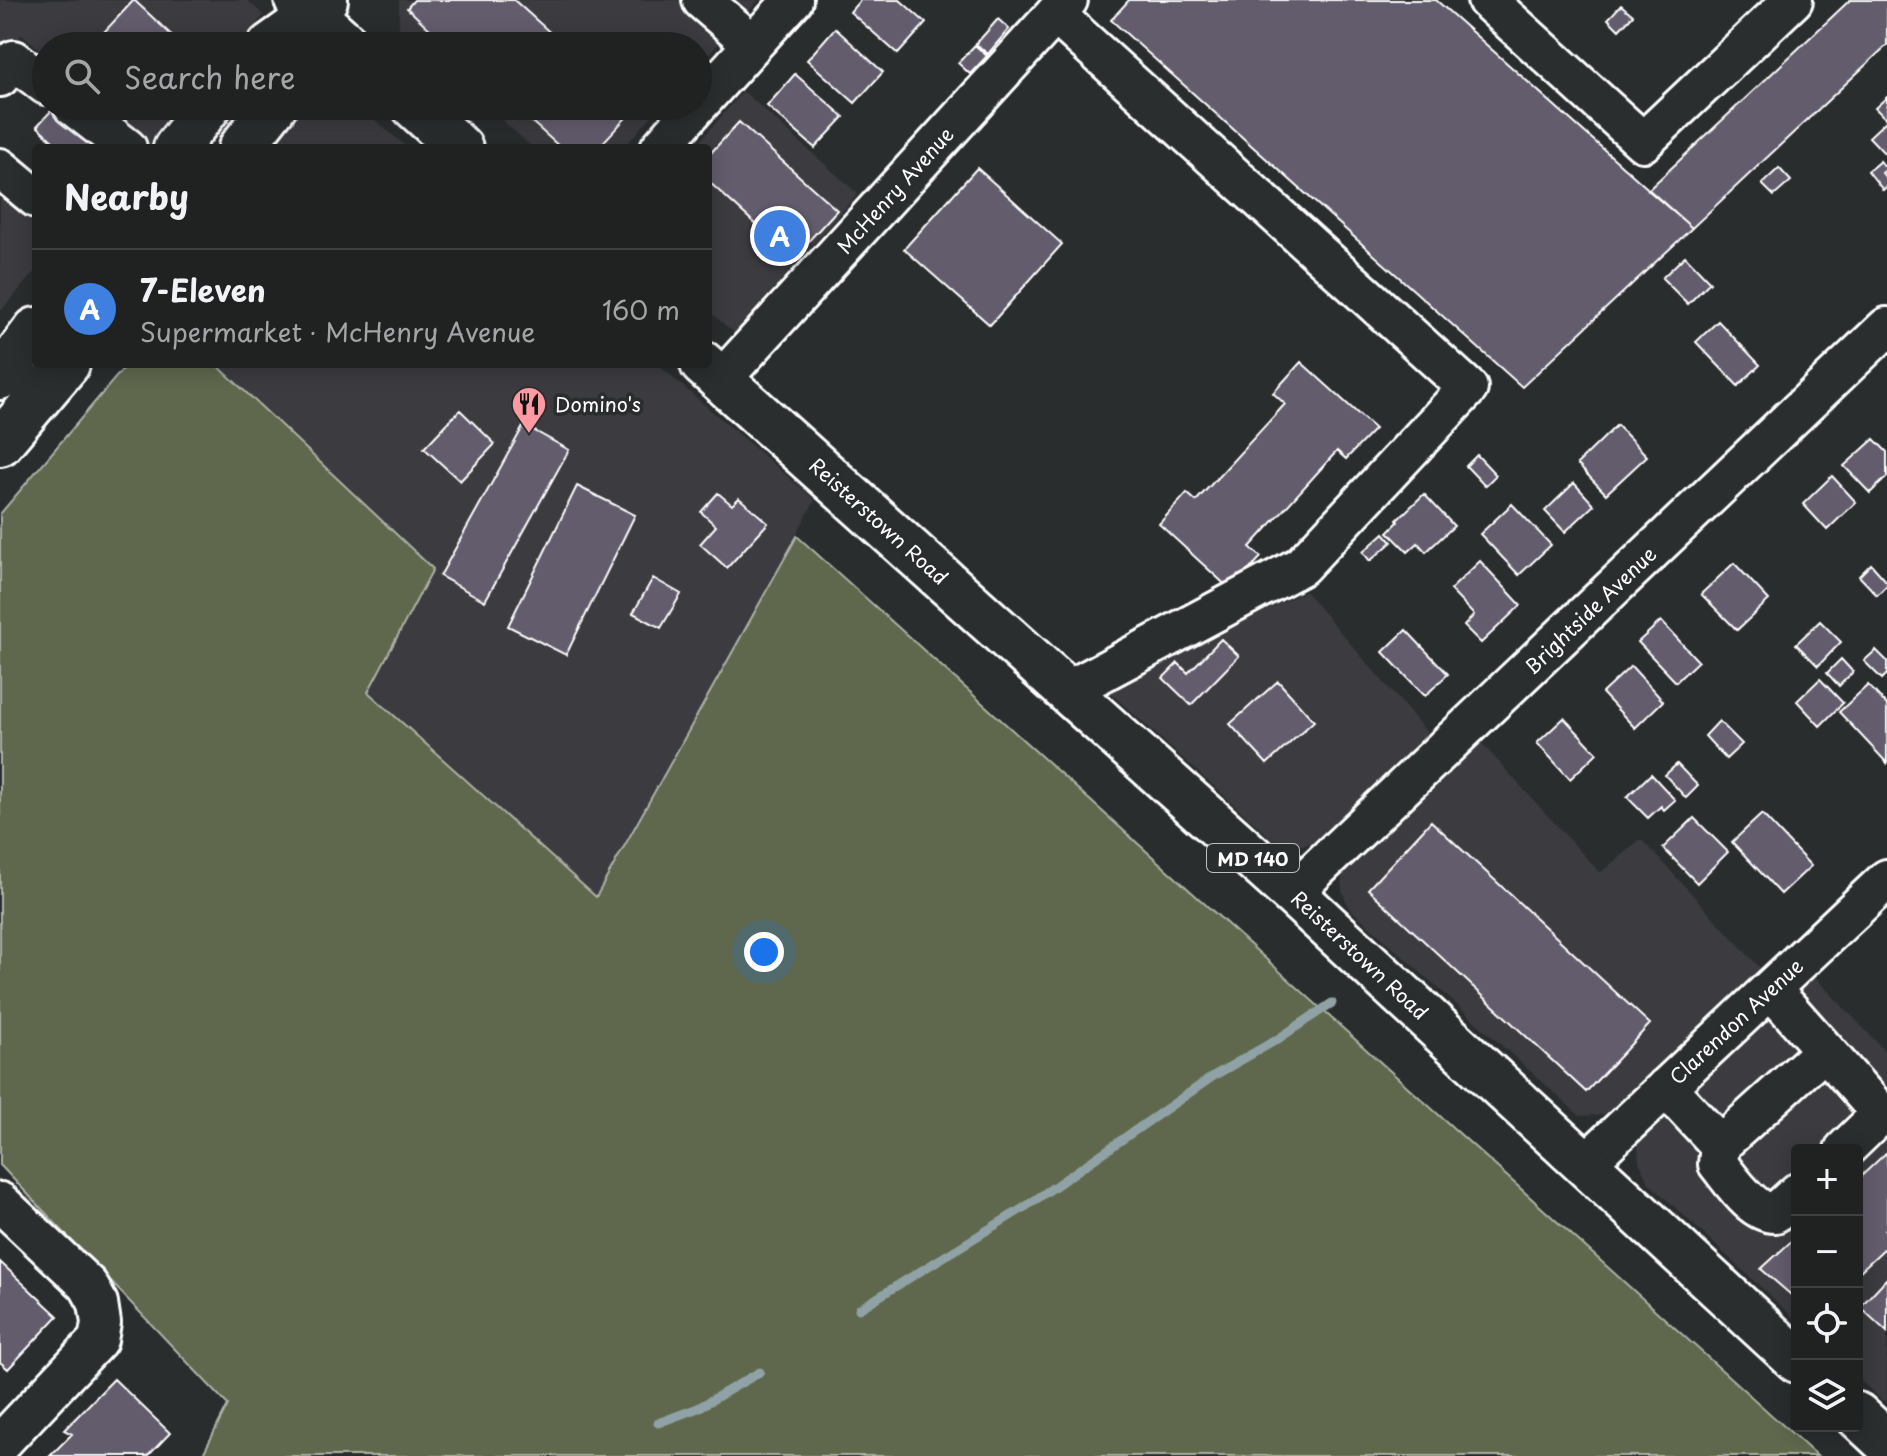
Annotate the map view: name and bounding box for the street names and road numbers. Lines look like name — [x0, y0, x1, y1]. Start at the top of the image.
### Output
street label: McHenry Avenue — [830, 120, 960, 260]
street label: Reisterstown Road — [803, 450, 955, 592]
street label: Brightside Avenue — [1517, 539, 1663, 681]
road number: MD 140 — [1207, 844, 1299, 872]
street label: Reisterstown Road — [1285, 883, 1435, 1027]
street label: Clarendon Avenue — [1662, 951, 1810, 1091]

